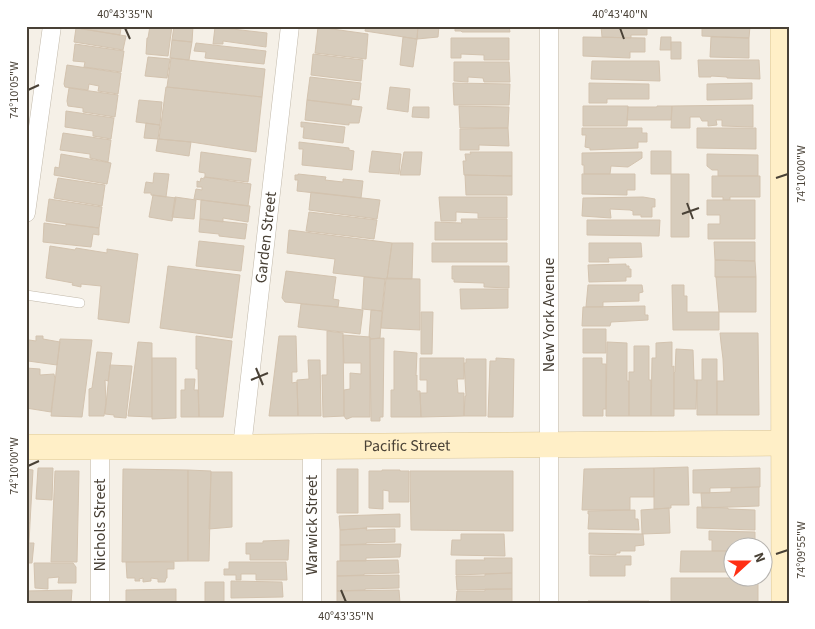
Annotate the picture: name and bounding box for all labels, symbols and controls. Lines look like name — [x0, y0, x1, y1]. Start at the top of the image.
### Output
text: 40°43'35"N — [97, 6, 153, 23]
text: 40°43'40"N — [592, 6, 648, 23]
text: 74°10'05"W — [6, 61, 23, 119]
text: 74°10'00"W — [793, 145, 810, 203]
street label: Garden Street — [250, 190, 282, 284]
street label: New York Avenue — [538, 258, 560, 372]
street label: Pacific Street — [363, 434, 451, 457]
text: 74°10'00"W — [6, 437, 23, 495]
street label: Warwick Street — [301, 474, 323, 575]
street label: Nichols Street — [89, 478, 111, 572]
text: 74°09'55"W — [793, 521, 810, 579]
north arrow — [722, 536, 772, 586]
text: N — [748, 550, 770, 566]
text: 40°43'35"N — [318, 608, 374, 625]

